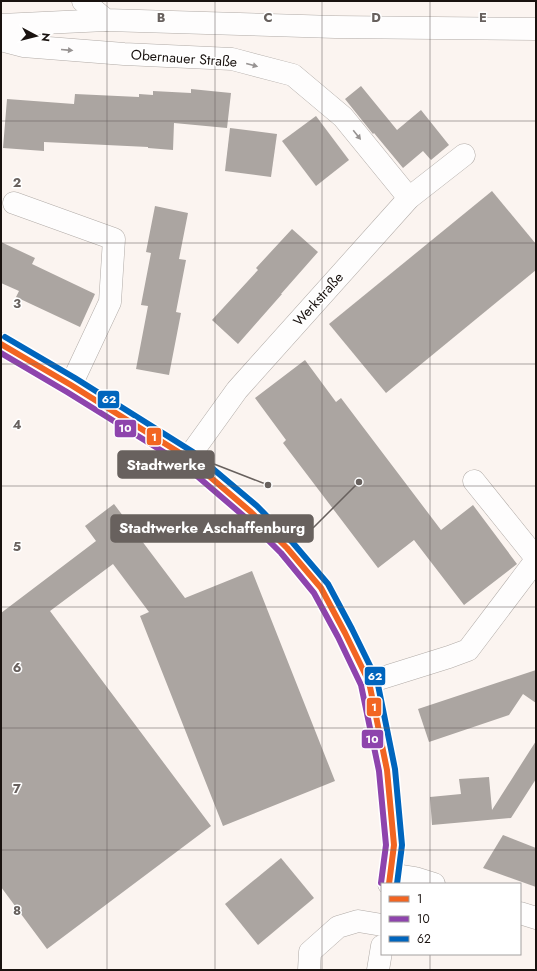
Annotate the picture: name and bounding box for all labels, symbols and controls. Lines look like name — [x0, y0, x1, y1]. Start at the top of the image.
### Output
text: B — [157, 8, 166, 27]
text: C — [263, 8, 273, 27]
text: D — [371, 8, 381, 27]
text: E — [479, 8, 487, 27]
north arrow — [16, 16, 56, 56]
text: N — [37, 32, 54, 43]
street label: Obernauer Straße — [130, 44, 238, 72]
one-way arrow — [61, 46, 73, 53]
one-way arrow — [246, 62, 258, 68]
one-way arrow — [353, 129, 361, 140]
text: 2 — [13, 173, 21, 192]
street label: Werkstraße — [288, 268, 348, 330]
text: 3 — [13, 294, 21, 313]
line badge: 62 — [97, 390, 120, 409]
text: 62 — [102, 391, 116, 407]
text: 4 — [12, 415, 22, 434]
line badge: 10 — [114, 419, 137, 438]
text: 10 — [119, 420, 131, 436]
line badge: 1 — [146, 427, 162, 446]
text: 1 — [151, 429, 157, 445]
callout: Stadtwerke — [118, 451, 214, 478]
text: Stadtwerke — [126, 454, 206, 476]
callout: Stadtwerke Aschaffenburg — [111, 515, 313, 542]
text: Stadtwerke Aschaffenburg — [119, 517, 305, 539]
text: 5 — [13, 537, 21, 556]
text: 6 — [13, 658, 22, 677]
line badge: 62 — [364, 666, 386, 686]
text: 62 — [368, 668, 382, 684]
line badge: 1 — [366, 697, 382, 717]
text: 1 — [371, 699, 377, 715]
line badge: 10 — [361, 729, 384, 749]
text: 10 — [366, 731, 378, 747]
text: 7 — [13, 779, 21, 798]
legend — [381, 883, 521, 955]
text: 1 — [417, 890, 422, 908]
text: 8 — [13, 901, 21, 920]
text: 10 — [417, 910, 430, 928]
text: 62 — [417, 930, 431, 948]

